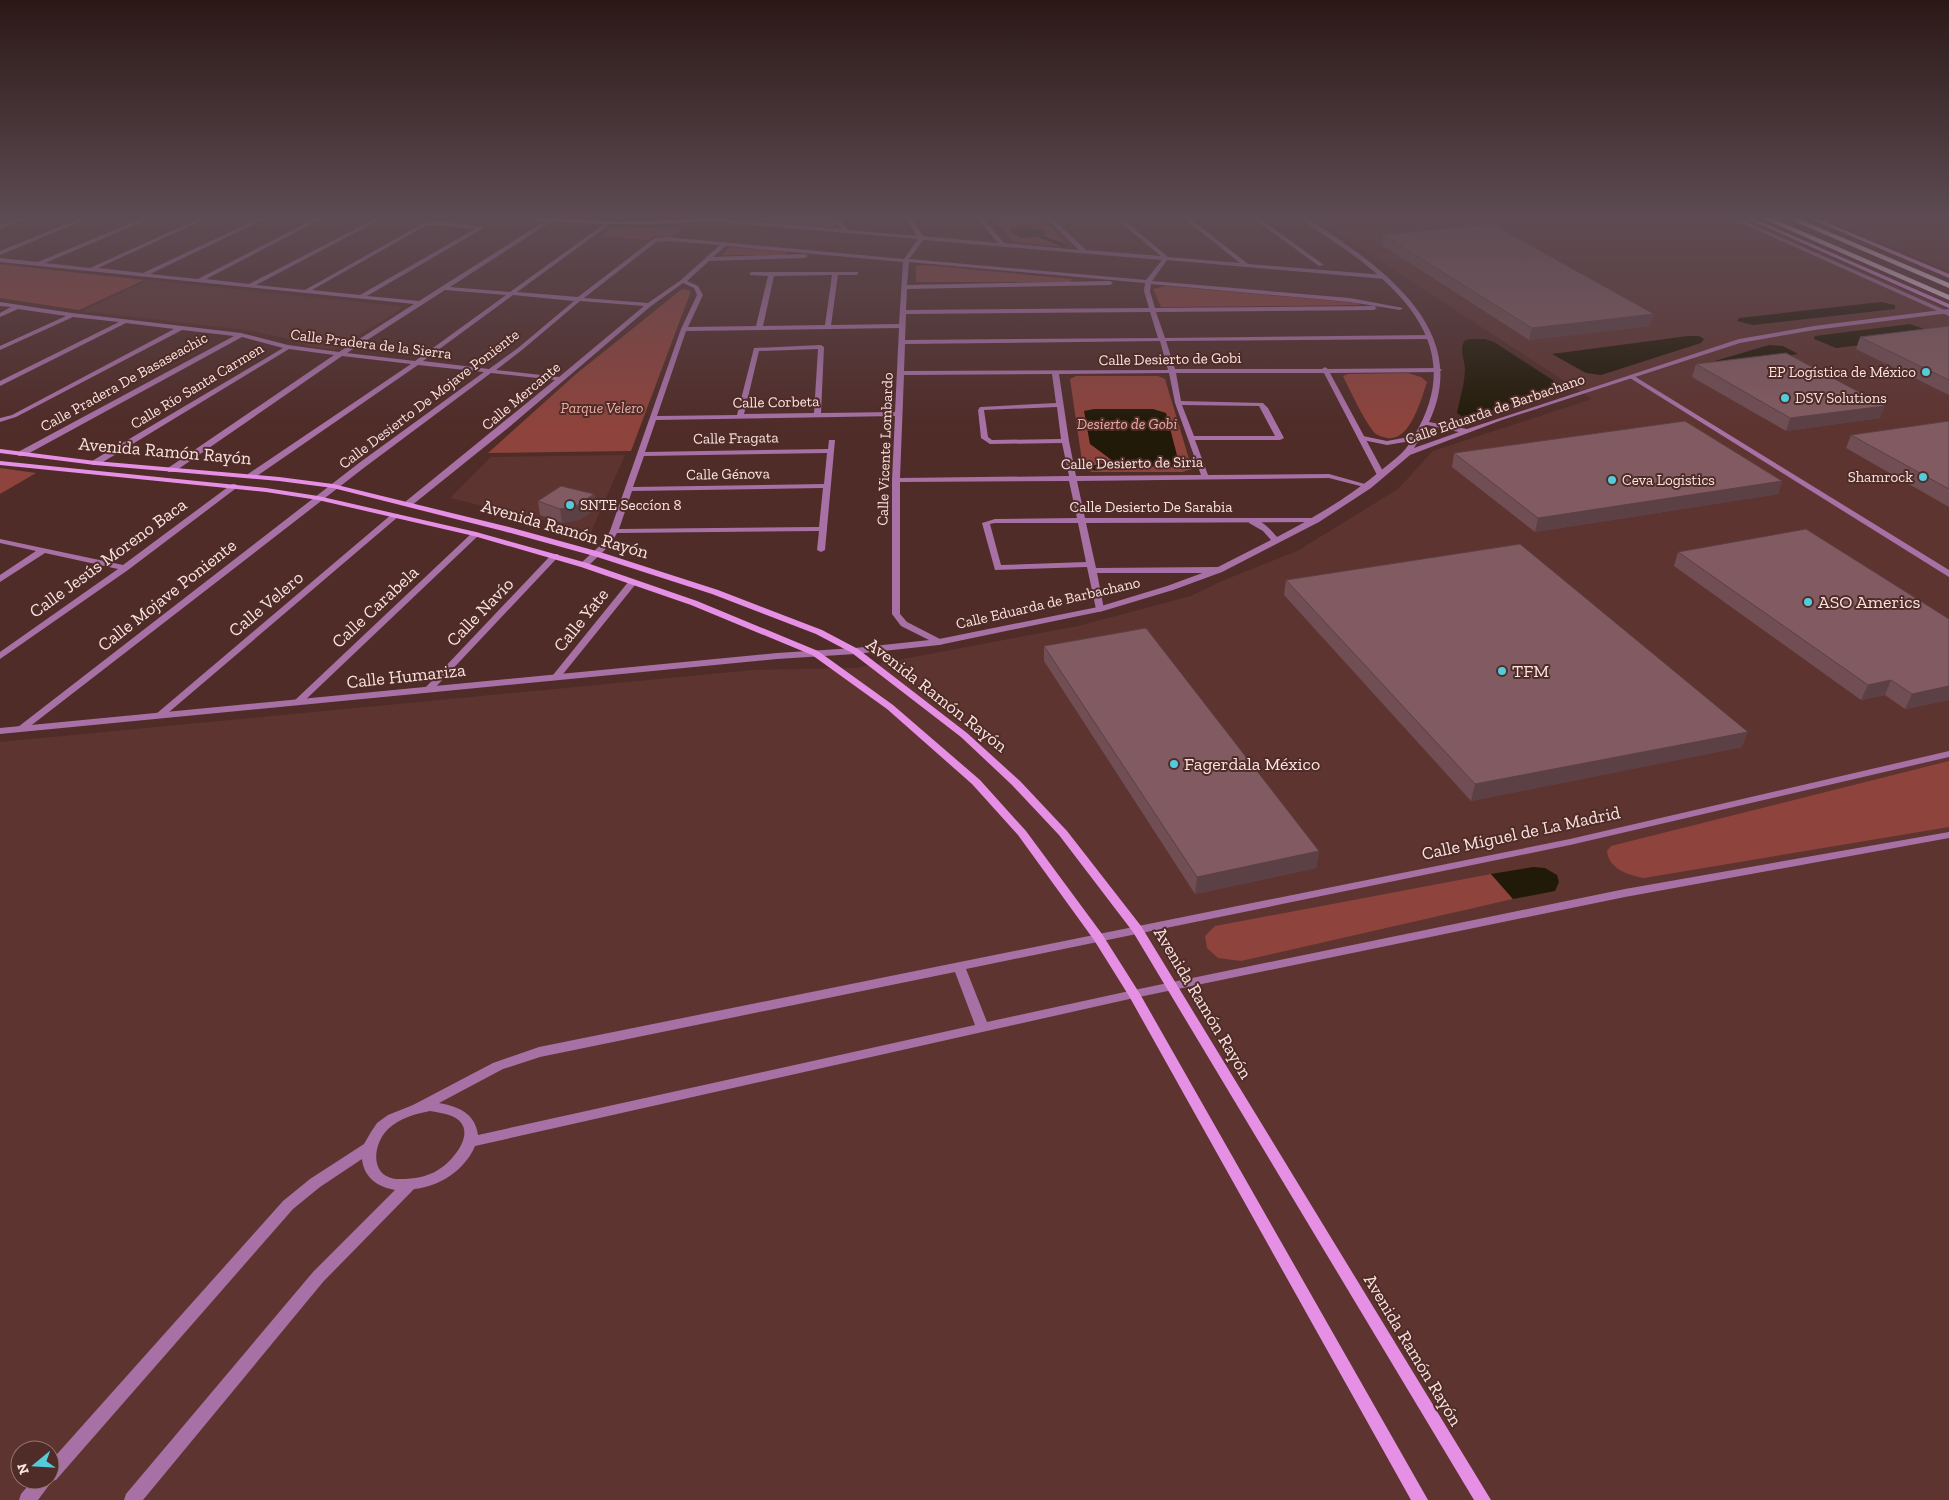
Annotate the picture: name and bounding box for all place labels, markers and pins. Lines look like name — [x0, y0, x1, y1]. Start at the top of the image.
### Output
place label: EP Logística de México — [1768, 363, 1916, 381]
marker: EP Logística de México — [1920, 366, 1932, 378]
place label: DSV Solutions — [1795, 389, 1887, 407]
marker: DSV Solutions — [1779, 392, 1791, 404]
place label: Shamrock — [1848, 468, 1913, 486]
place label: Ceva Logistics — [1622, 471, 1715, 489]
marker: Shamrock — [1917, 471, 1929, 483]
marker: Ceva Logistics — [1606, 474, 1618, 486]
place label: SNTE Seccíon 8 — [580, 496, 681, 514]
marker: SNTE Seccíon 8 — [564, 499, 576, 511]
place label: ASO Americs — [1818, 591, 1920, 613]
marker: ASO Americs — [1802, 596, 1814, 608]
place label: TFM — [1512, 660, 1549, 682]
marker: TFM — [1496, 665, 1508, 677]
place label: Fagerdala México — [1184, 753, 1320, 775]
marker: Fagerdala México — [1168, 758, 1180, 770]

